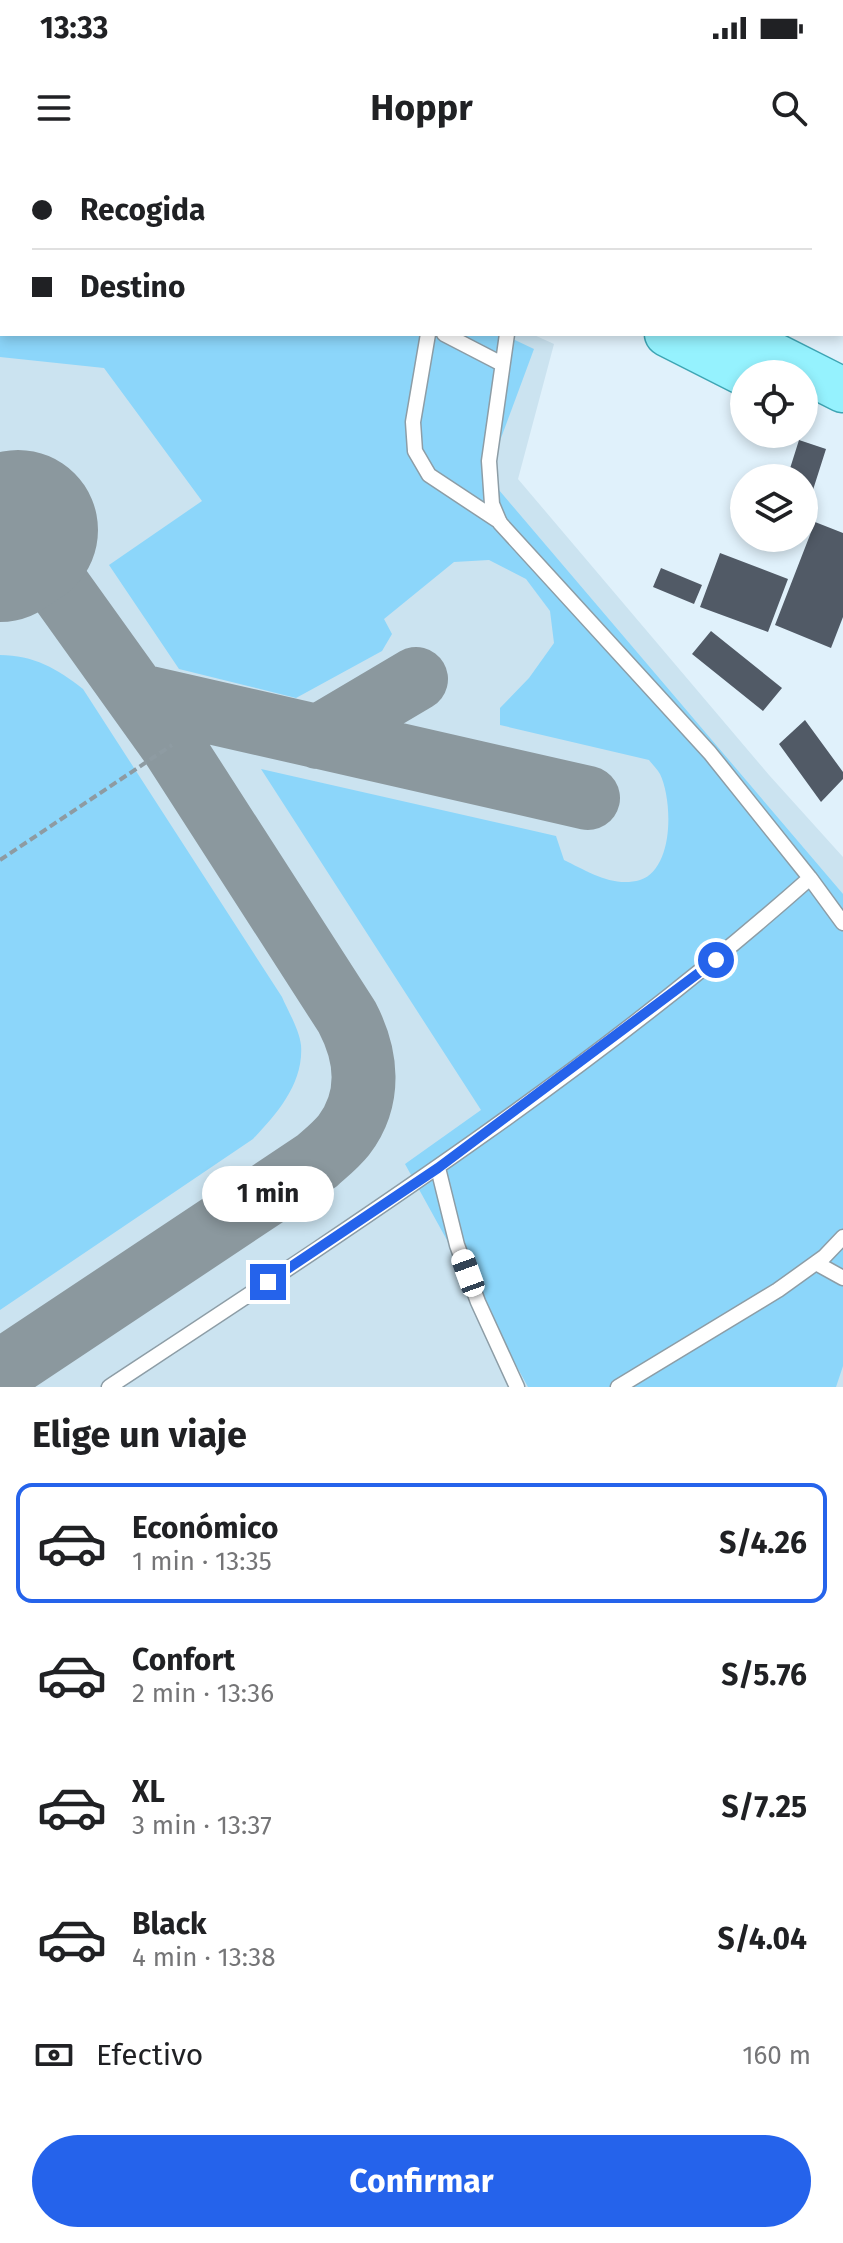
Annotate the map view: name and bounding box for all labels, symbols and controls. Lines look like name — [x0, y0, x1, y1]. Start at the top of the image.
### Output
text: 13:33 — [40, 10, 108, 46]
icon: menu — [32, 86, 76, 130]
text: Hoppr — [370, 86, 473, 130]
icon: search — [767, 86, 811, 130]
text: Recogida — [80, 192, 205, 228]
text: Destino — [80, 269, 185, 305]
map controls — [730, 360, 818, 552]
button: locate — [730, 360, 818, 448]
button: layers — [730, 464, 818, 552]
route start — [698, 942, 734, 978]
callout: 1 min — [202, 1166, 334, 1222]
text: 1 min — [237, 1178, 299, 1209]
car — [449, 1246, 487, 1300]
route end — [250, 1264, 286, 1300]
text: Elige un viaje — [32, 1413, 247, 1457]
icon: car — [36, 1507, 108, 1579]
text: Económico — [132, 1510, 278, 1546]
text: S/4.26 — [719, 1525, 807, 1561]
text: 1 min · 13:35 — [132, 1546, 272, 1577]
icon: car — [36, 1639, 108, 1711]
text: Confort — [132, 1642, 235, 1678]
text: S/5.76 — [721, 1657, 807, 1693]
text: 2 min · 13:36 — [132, 1678, 274, 1709]
icon: car — [36, 1771, 108, 1843]
text: XL — [132, 1774, 165, 1810]
text: S/7.25 — [721, 1789, 807, 1825]
text: 3 min · 13:37 — [132, 1810, 272, 1841]
icon: car — [36, 1903, 108, 1975]
text: Black — [132, 1906, 207, 1942]
text: S/4.04 — [718, 1921, 807, 1957]
text: 4 min · 13:38 — [132, 1942, 276, 1973]
icon: cash — [32, 2033, 76, 2077]
text: Efectivo — [96, 2037, 203, 2073]
text: 160 m — [742, 2040, 811, 2071]
button: Confirmar — [32, 2135, 811, 2227]

